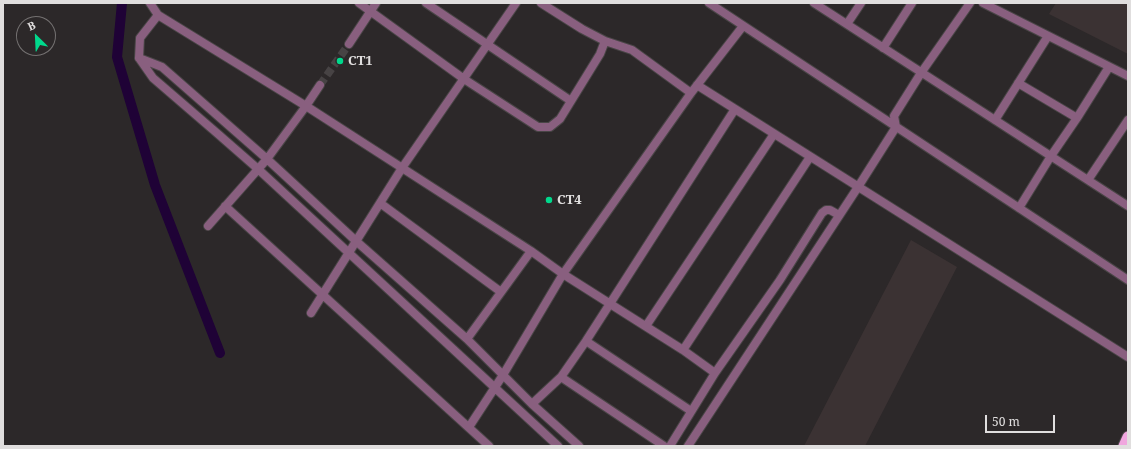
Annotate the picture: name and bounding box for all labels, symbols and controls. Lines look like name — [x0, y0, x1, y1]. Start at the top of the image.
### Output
north arrow — [16, 16, 56, 56]
text: B — [25, 17, 38, 34]
place label: CT1 — [348, 53, 373, 69]
marker: CT1 — [335, 56, 345, 66]
place label: CT4 — [557, 192, 582, 208]
marker: CT4 — [544, 195, 554, 205]
scale bar — [987, 407, 1057, 433]
text: 50 m — [992, 413, 1020, 430]

